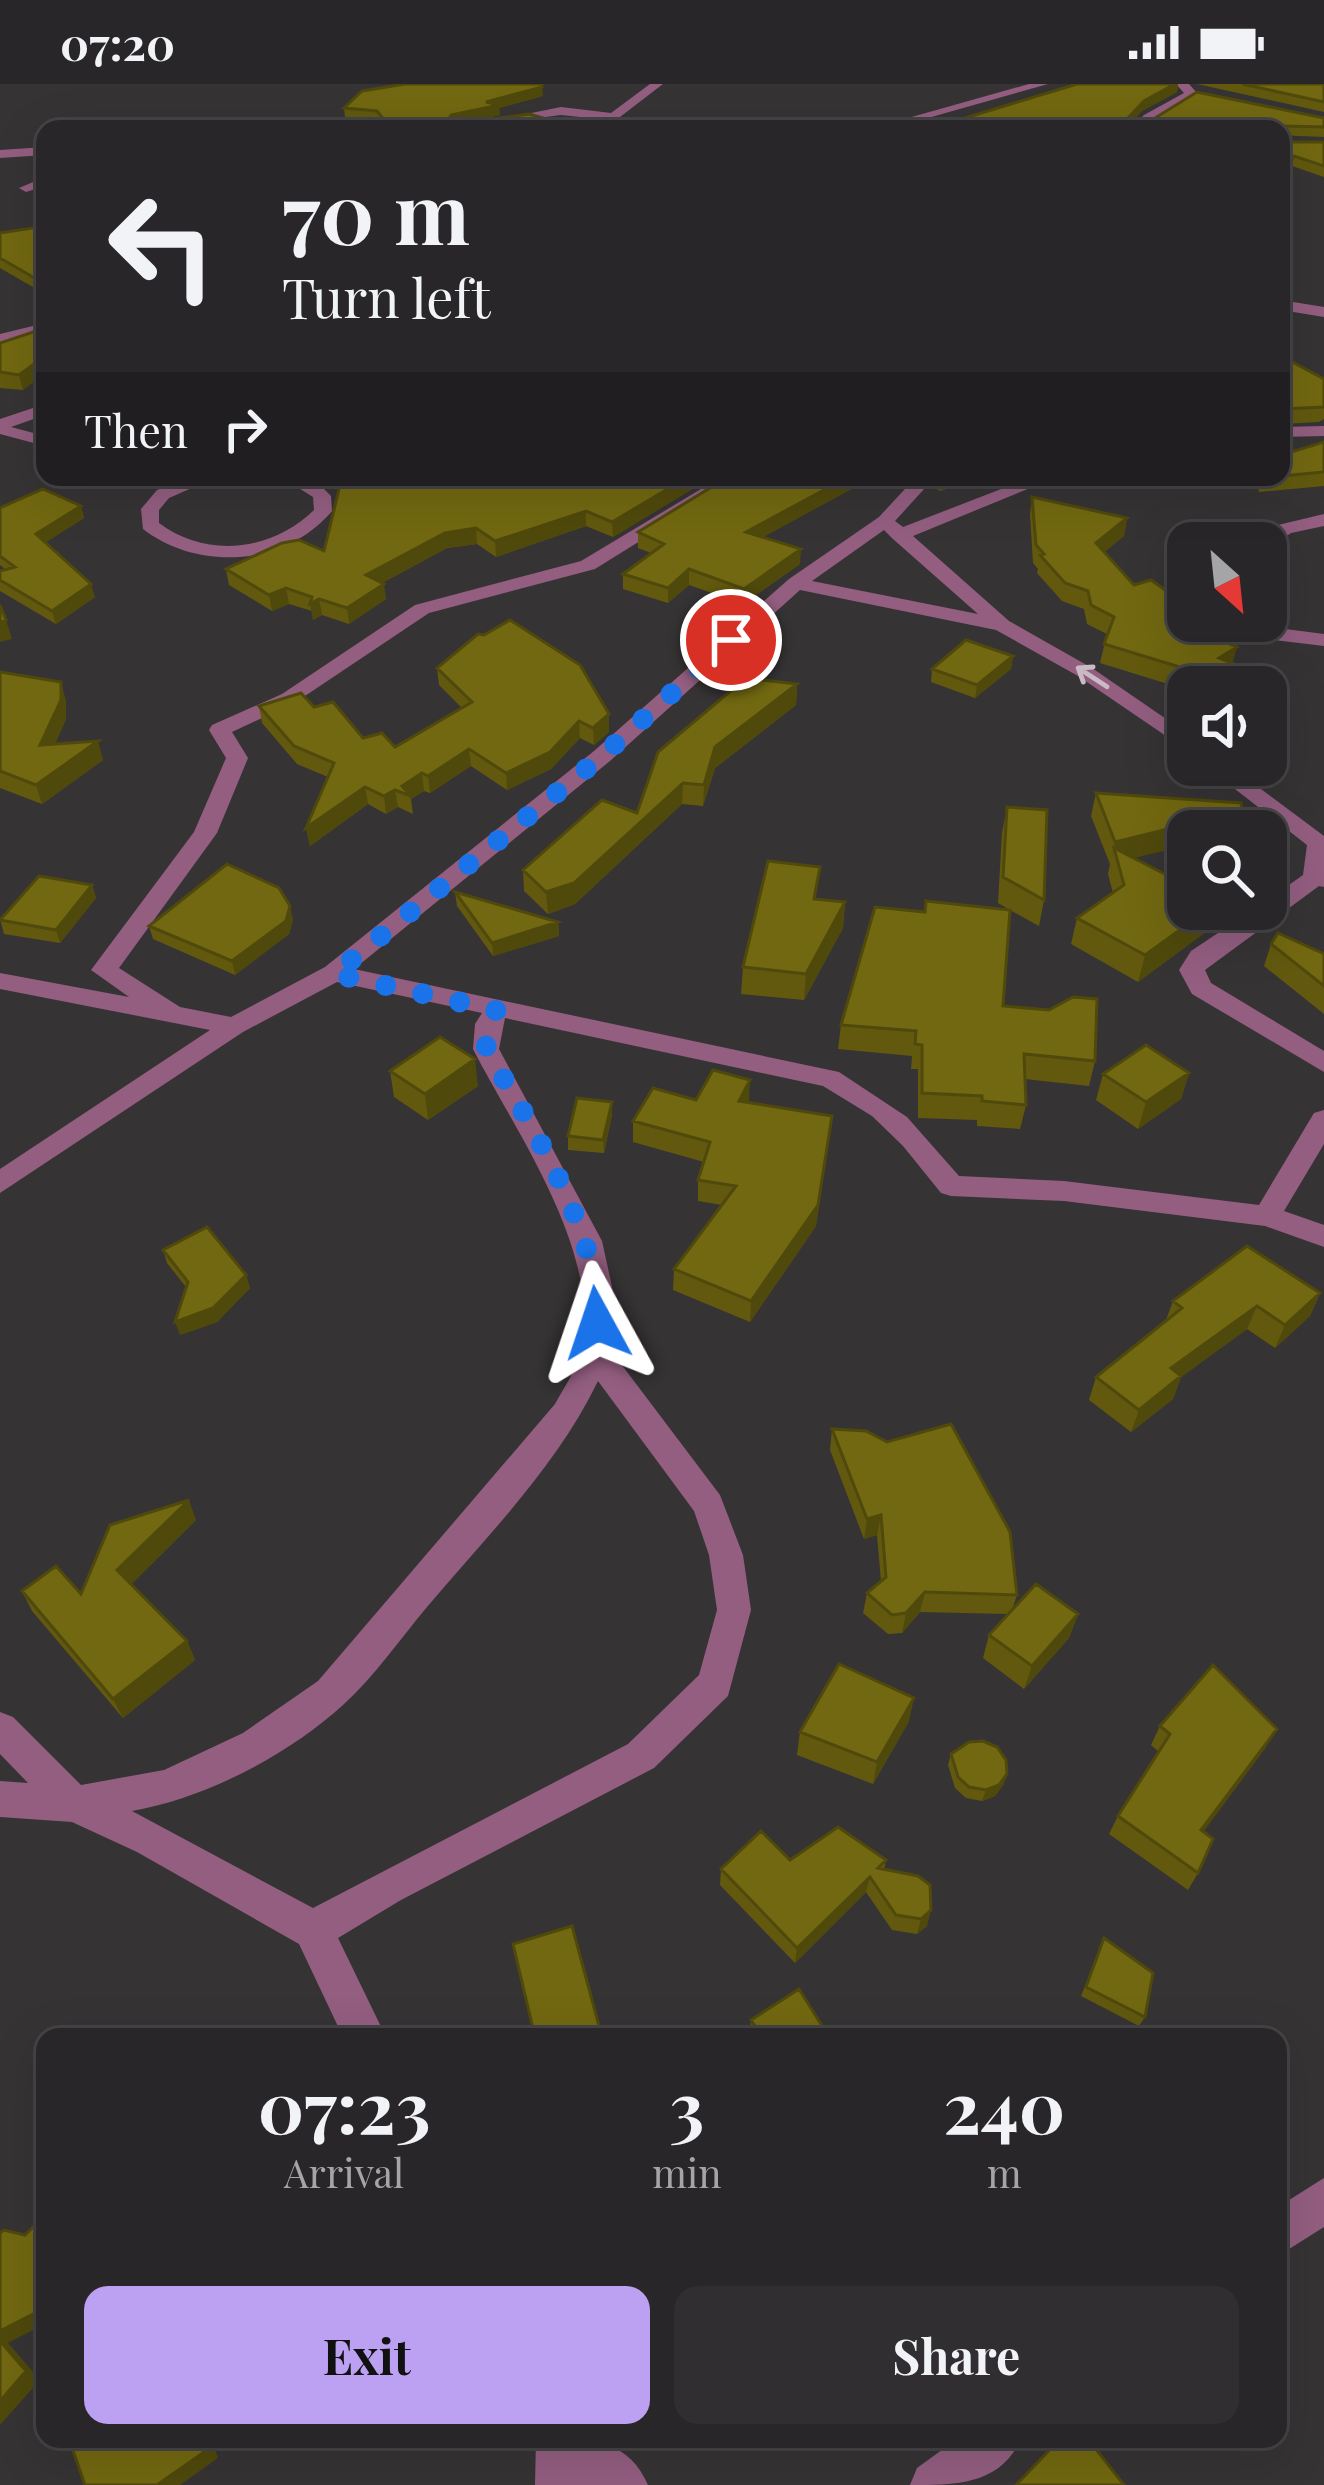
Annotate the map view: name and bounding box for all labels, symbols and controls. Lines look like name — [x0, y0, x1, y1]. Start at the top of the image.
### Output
text: 07:20 — [60, 12, 175, 72]
text: 70 m — [282, 154, 470, 266]
icon: left — [84, 168, 240, 324]
text: Turn left — [282, 261, 491, 333]
icon: right — [212, 396, 278, 462]
text: Then — [84, 399, 188, 459]
north arrow — [1167, 522, 1287, 642]
map controls — [1167, 522, 1287, 930]
pin — [680, 589, 782, 691]
icon: arrive — [698, 607, 764, 673]
one-way arrow — [1076, 665, 1110, 690]
button: sound — [1167, 666, 1287, 786]
button: search — [1167, 810, 1287, 930]
position arrow — [534, 1260, 660, 1386]
text: 07:23 — [258, 2056, 431, 2152]
text: 3 — [669, 2056, 704, 2152]
text: 240 — [943, 2056, 1065, 2152]
text: Arrival — [284, 2146, 404, 2198]
text: min — [652, 2146, 722, 2198]
text: m — [987, 2146, 1022, 2198]
button: Exit — [84, 2286, 650, 2424]
button: Share — [674, 2286, 1239, 2424]

